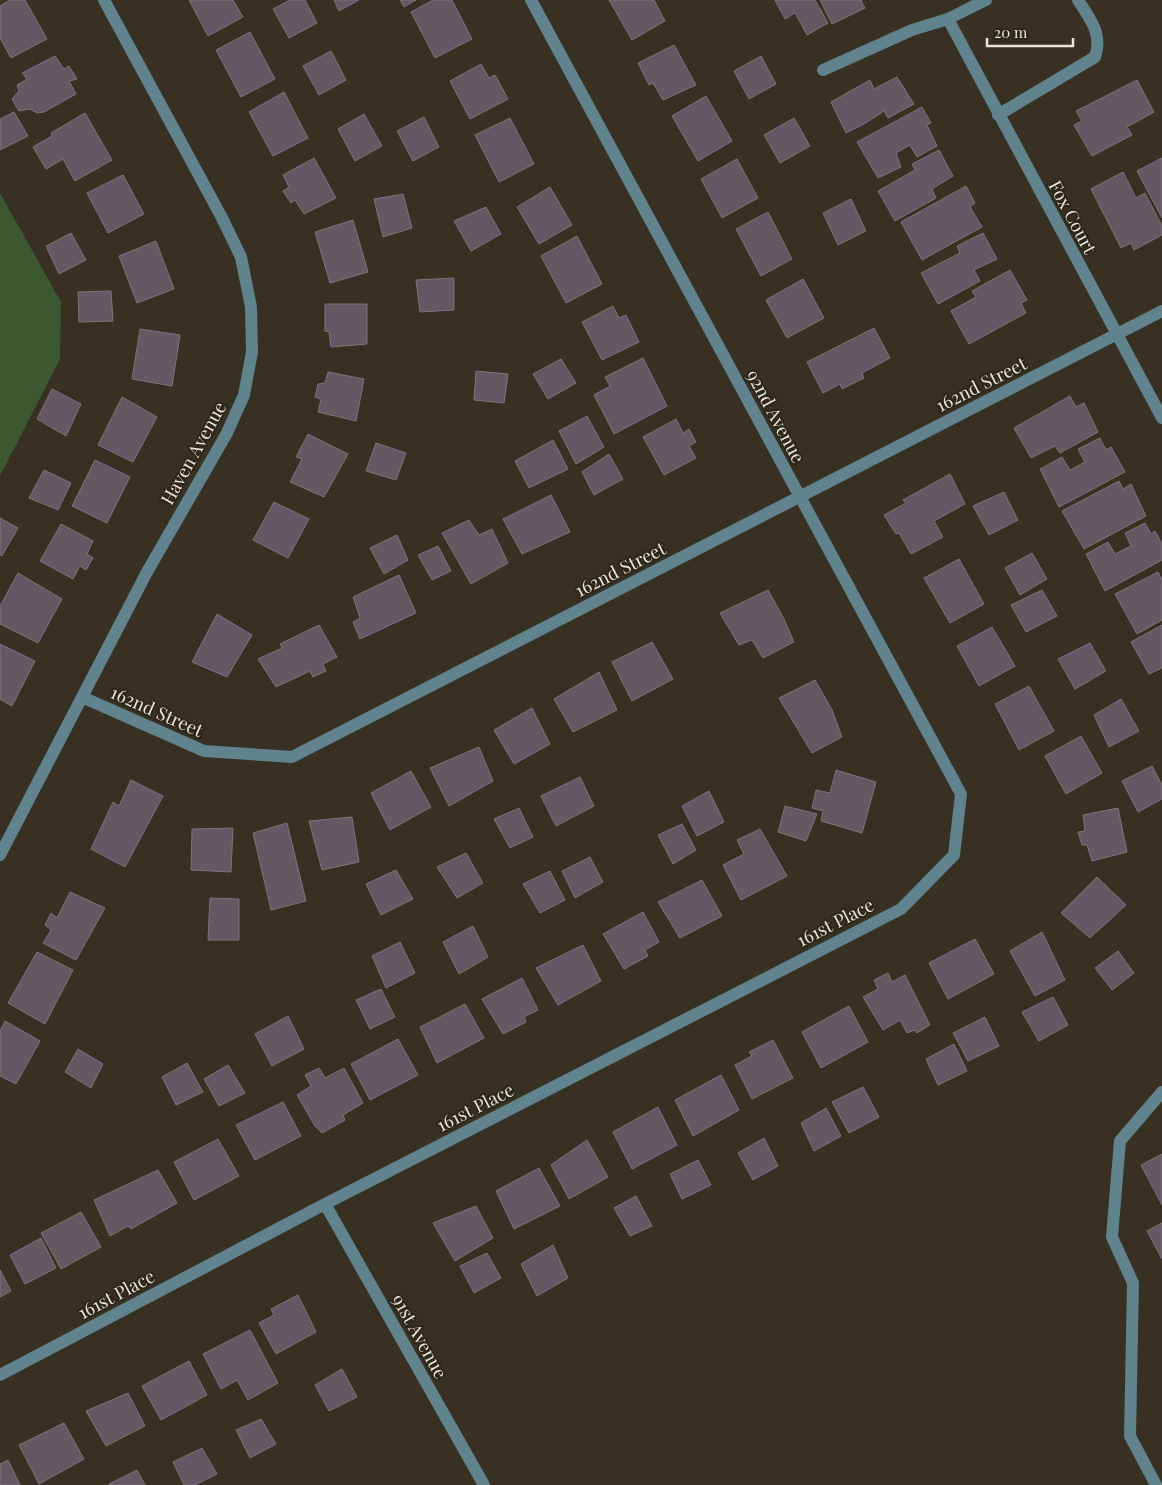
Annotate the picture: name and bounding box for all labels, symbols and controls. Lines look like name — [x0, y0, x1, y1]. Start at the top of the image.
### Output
scale bar — [987, 15, 1073, 47]
text: 20 m — [994, 22, 1028, 42]
street label: Fox Court — [1044, 176, 1103, 259]
street label: 162nd Street — [932, 351, 1031, 417]
street label: 92nd Avenue — [741, 365, 811, 467]
street label: Haven Avenue — [155, 397, 231, 509]
street label: 162nd Street — [571, 536, 670, 602]
street label: 162nd Street — [107, 680, 207, 742]
street label: 161st Place — [792, 892, 878, 952]
street label: 161st Place — [432, 1077, 518, 1137]
street label: 161st Place — [73, 1264, 159, 1324]
street label: 91st Avenue — [387, 1289, 453, 1383]

